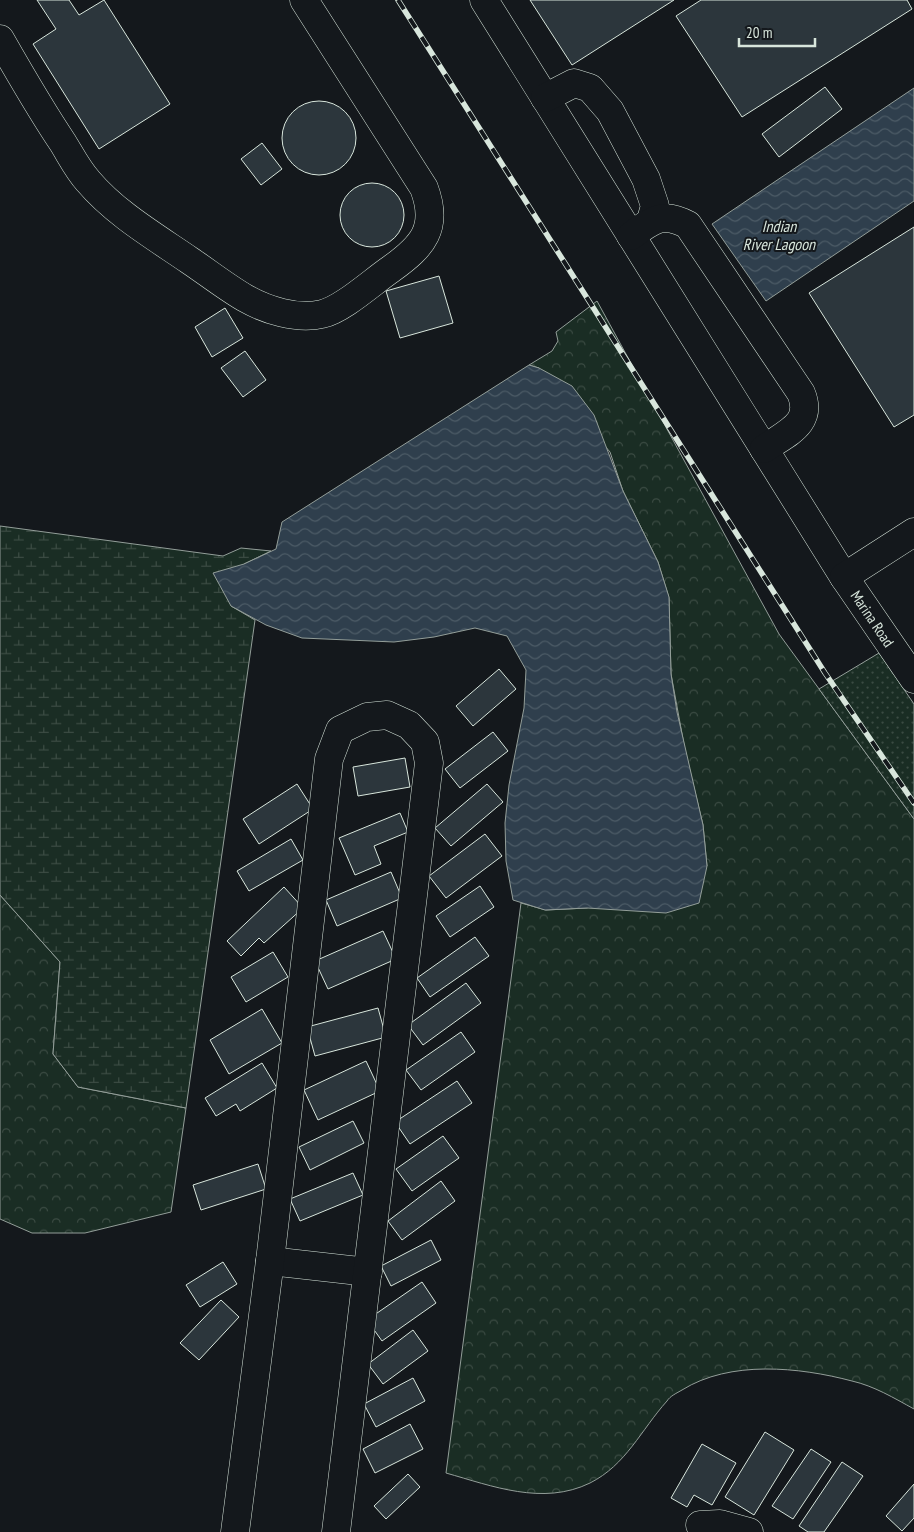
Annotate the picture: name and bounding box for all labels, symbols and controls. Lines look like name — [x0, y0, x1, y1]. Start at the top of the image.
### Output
scale bar — [739, 15, 815, 47]
text: 20 m — [746, 23, 772, 42]
water label: Indian River Lagoon — [743, 216, 816, 254]
street label: Marina Road — [847, 587, 898, 651]

